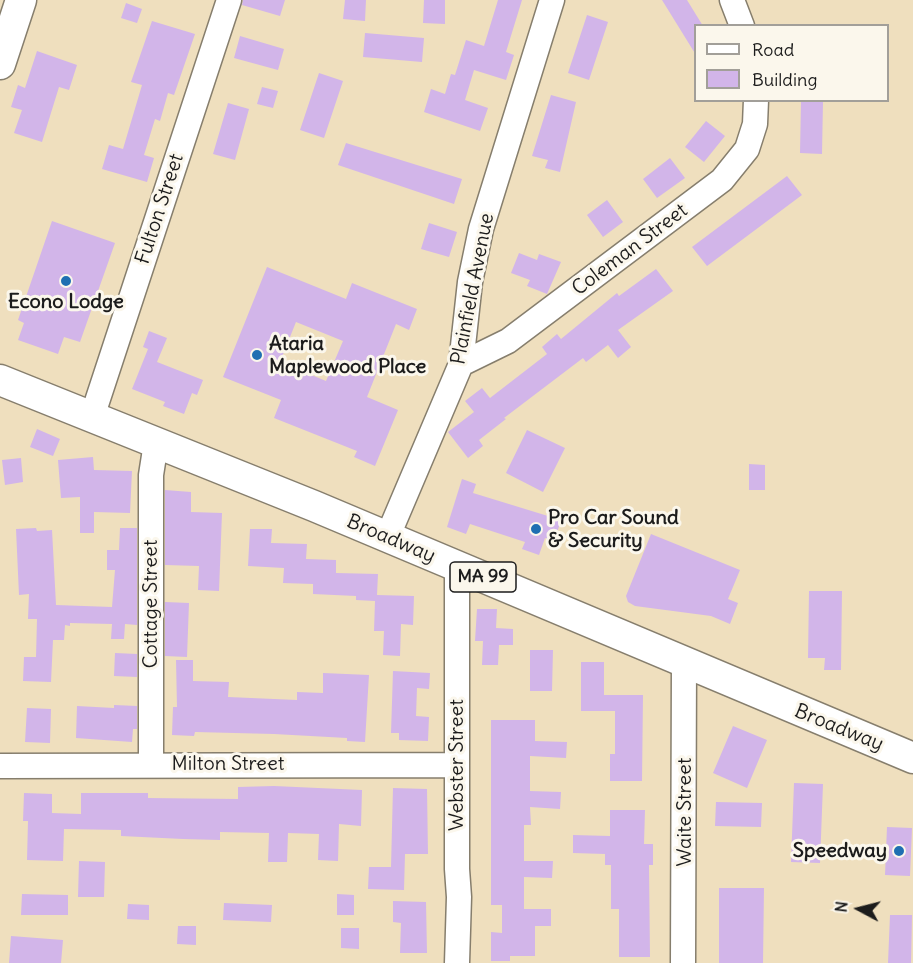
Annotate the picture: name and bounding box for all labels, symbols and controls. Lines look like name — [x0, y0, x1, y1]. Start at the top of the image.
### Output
legend — [694, 24, 889, 102]
text: Road — [752, 38, 794, 61]
text: Building — [752, 68, 817, 91]
street label: Fulton Street — [131, 151, 189, 267]
street label: Coleman Street — [568, 199, 692, 301]
street label: Plainfield Avenue — [447, 211, 499, 367]
marker: Econo Lodge — [59, 274, 73, 288]
place label: Econo Lodge — [8, 290, 124, 314]
place label: Ataria Maplewood Place — [269, 332, 426, 379]
marker: Ataria Maplewood Place — [250, 348, 264, 362]
place label: Pro Car Sound & Security — [548, 506, 679, 553]
street label: Broadway — [343, 510, 439, 568]
marker: Pro Car Sound & Security — [529, 522, 543, 536]
street label: Cottage Street — [139, 540, 163, 668]
road number: MA 99 — [450, 562, 516, 592]
street label: Webster Street — [445, 699, 469, 831]
street label: Broadway — [791, 699, 887, 757]
street label: Milton Street — [172, 752, 284, 776]
street label: Waite Street — [673, 758, 697, 866]
place label: Speedway — [793, 839, 887, 863]
marker: Speedway — [892, 844, 906, 858]
north arrow — [829, 879, 889, 939]
text: N — [831, 900, 852, 914]

